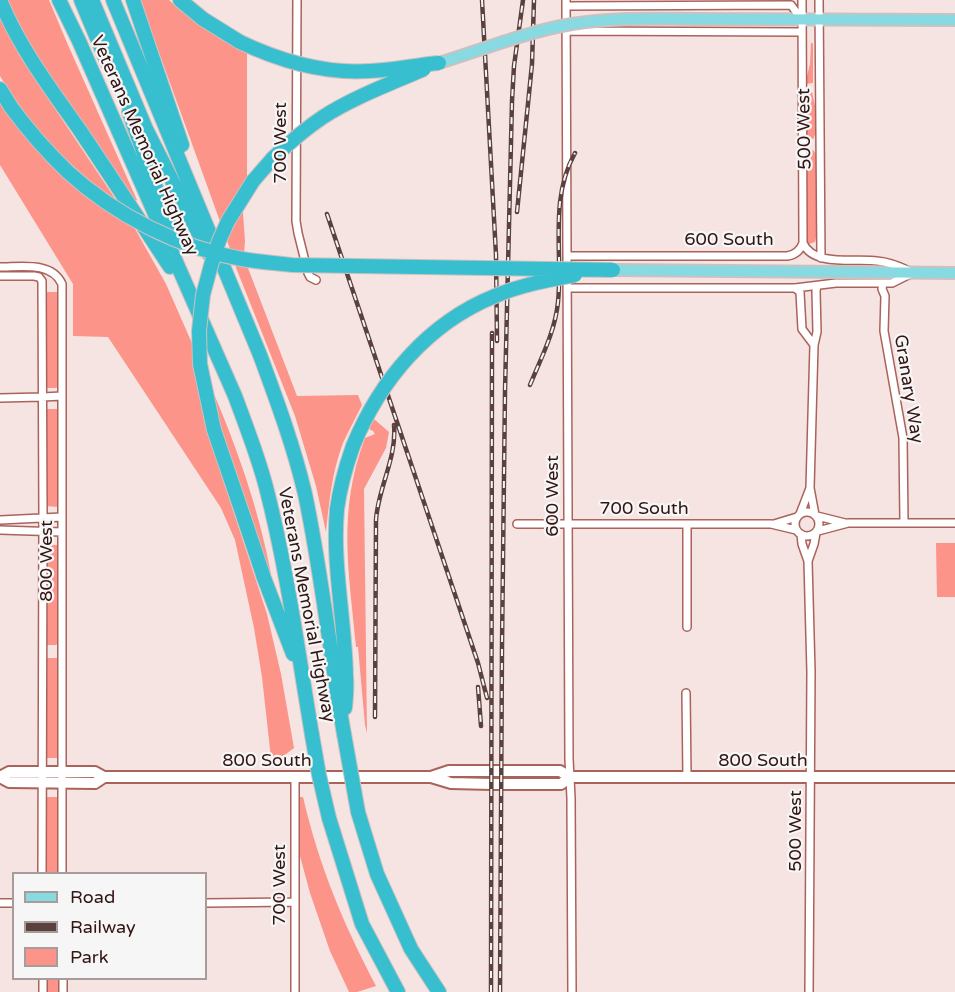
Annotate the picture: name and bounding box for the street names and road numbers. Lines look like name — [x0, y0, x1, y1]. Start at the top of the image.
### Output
street label: Veterans Memorial Highway — [85, 32, 203, 260]
street label: 500 West — [793, 88, 817, 170]
street label: 700 West — [270, 102, 292, 184]
street label: 600 South — [684, 229, 774, 251]
street label: Granary Way — [889, 333, 927, 445]
street label: 600 West — [542, 455, 564, 537]
street label: Veterans Memorial Highway — [273, 486, 339, 724]
street label: 700 South — [599, 498, 689, 520]
street label: 800 West — [36, 520, 58, 602]
street label: 800 South — [222, 750, 312, 772]
street label: 800 South — [718, 750, 808, 772]
street label: 500 West — [785, 790, 807, 872]
street label: 700 West — [269, 844, 291, 926]

